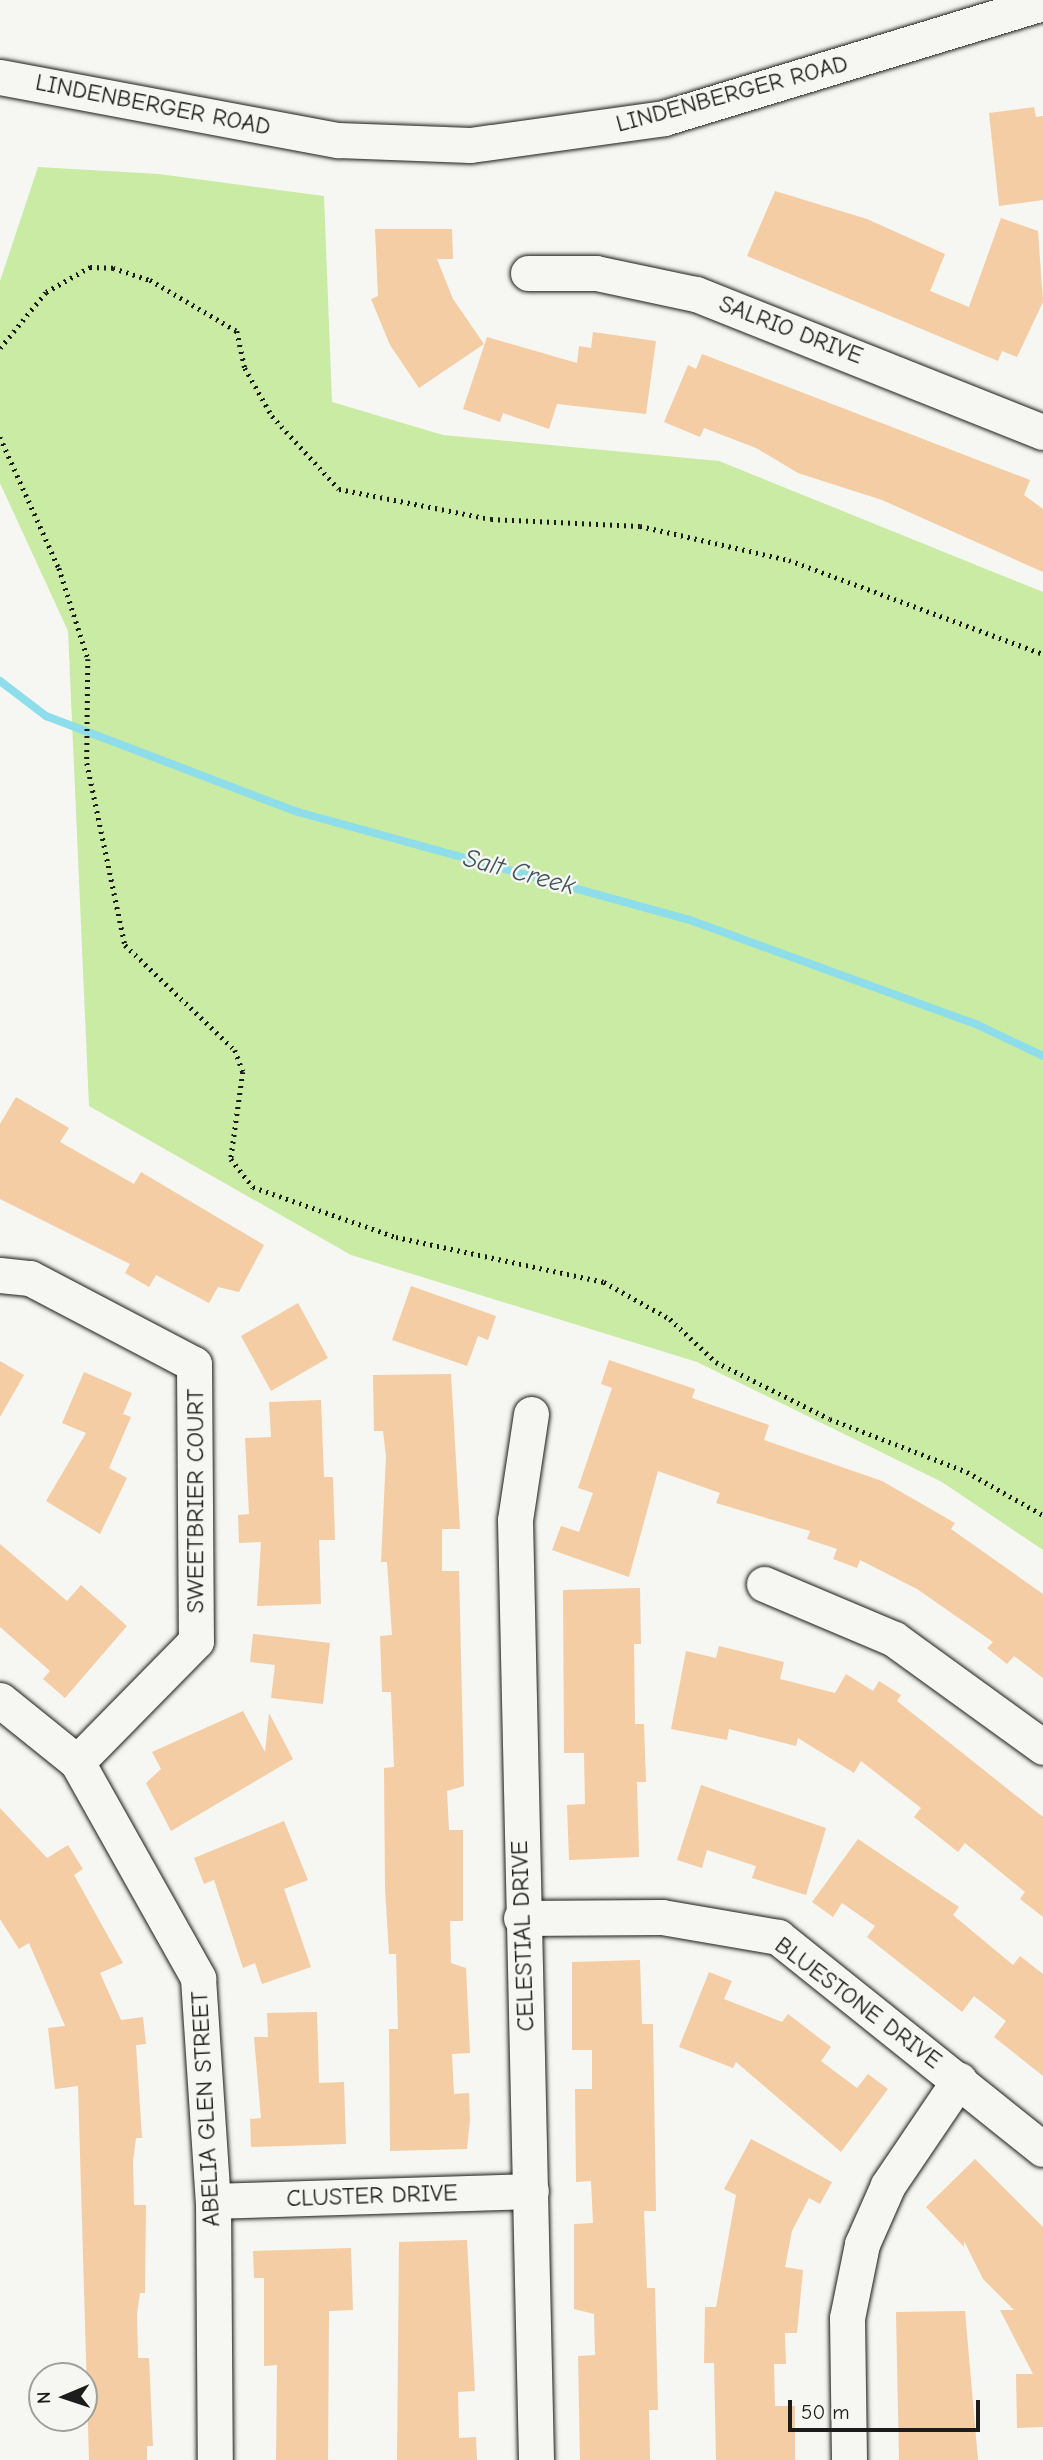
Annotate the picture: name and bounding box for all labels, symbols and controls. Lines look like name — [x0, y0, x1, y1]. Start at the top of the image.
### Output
street label: LINDENBERGER ROAD — [613, 49, 851, 139]
street label: LINDENBERGER ROAD — [33, 68, 273, 142]
street label: SALRIO DRIVE — [715, 289, 867, 371]
water label: Salt Creek — [460, 843, 578, 903]
street label: SWEETBRIER COURT — [182, 1389, 210, 1613]
street label: CELESTIAL DRIVE — [505, 1840, 541, 2032]
street label: BLUESTONE DRIVE — [769, 1931, 947, 2075]
street label: ABELIA GLEN STREET — [185, 1991, 227, 2227]
street label: CLUSTER DRIVE — [286, 2179, 458, 2213]
north arrow — [28, 2362, 98, 2432]
scale bar — [791, 2386, 984, 2430]
text: N — [33, 2391, 55, 2404]
text: 50 m — [801, 2400, 850, 2424]

